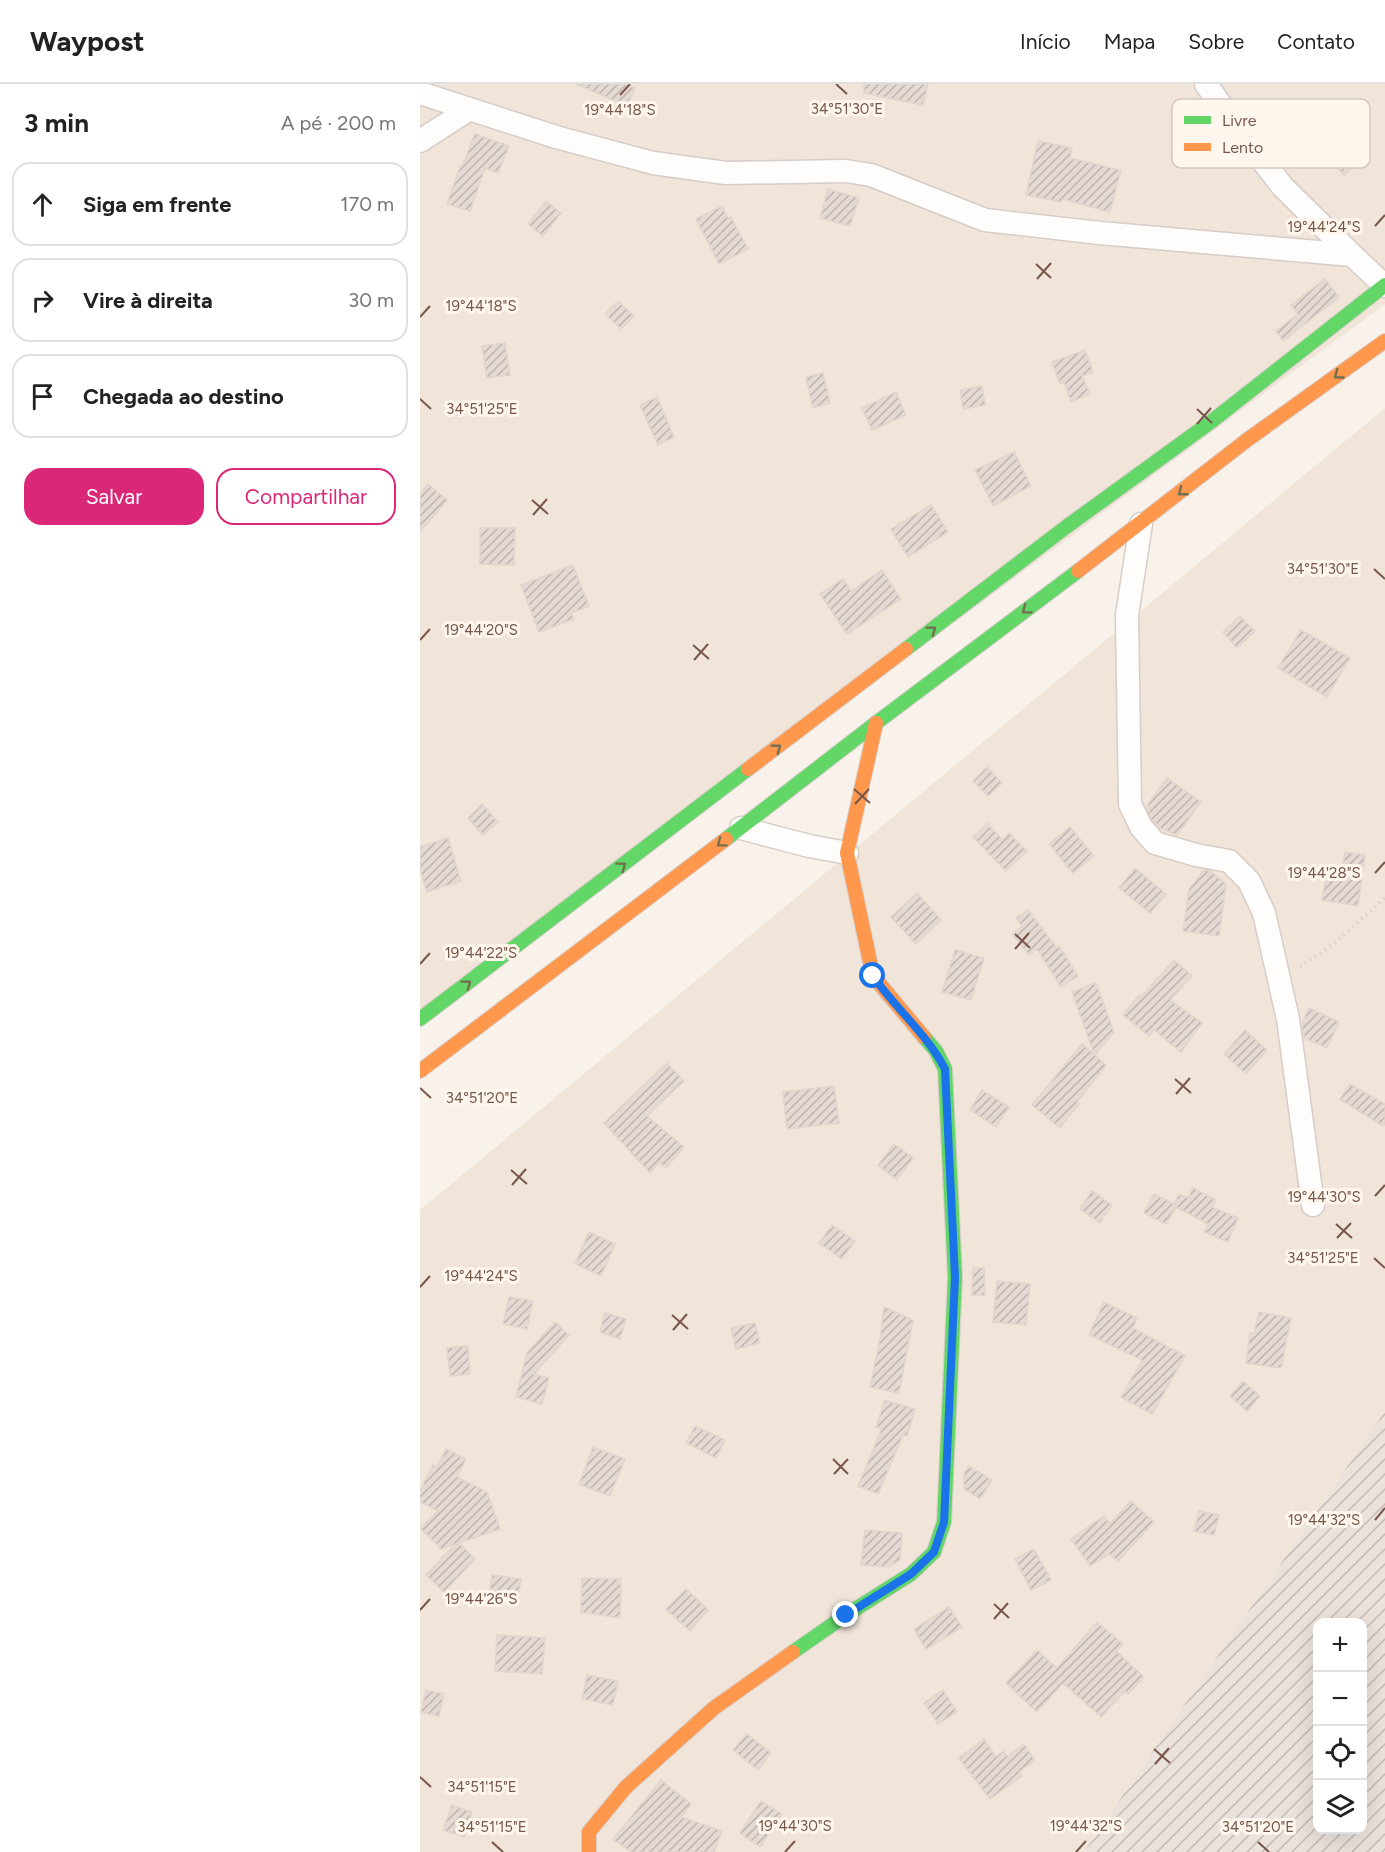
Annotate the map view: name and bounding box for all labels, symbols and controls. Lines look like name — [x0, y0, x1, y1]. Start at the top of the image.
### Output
text: Waypost — [30, 24, 144, 58]
text: Início — [1020, 29, 1071, 54]
text: Mapa — [1104, 29, 1155, 54]
text: Sobre — [1188, 29, 1244, 54]
text: Contato — [1277, 29, 1355, 54]
legend — [1172, 99, 1370, 168]
text: 34°51'30"E — [811, 100, 883, 118]
text: 19°44'18"S — [584, 101, 656, 119]
text: 3 min — [24, 107, 89, 139]
text: A pé · 200 m — [281, 111, 396, 135]
text: Livre — [1222, 111, 1257, 130]
text: Lento — [1222, 138, 1263, 157]
icon: ahead — [26, 188, 59, 221]
text: Siga em frente — [83, 191, 231, 218]
text: 170 m — [340, 192, 394, 216]
text: 19°44'24"S — [1287, 218, 1361, 236]
icon: right — [26, 284, 59, 317]
text: Vire à direita — [83, 287, 213, 314]
text: 30 m — [348, 288, 394, 312]
text: 19°44'18"S — [445, 297, 517, 315]
one-way arrow — [1333, 368, 1344, 379]
icon: arrive — [26, 380, 59, 413]
text: Chegada ao destino — [83, 383, 284, 410]
text: 34°51'25"E — [446, 400, 518, 418]
button: Salvar — [24, 468, 204, 525]
button: Compartilhar — [216, 468, 396, 525]
one-way arrow — [1178, 484, 1189, 495]
text: 34°51'30"E — [1287, 560, 1359, 578]
one-way arrow — [1022, 603, 1033, 614]
text: 19°44'20"S — [444, 621, 518, 639]
one-way arrow — [926, 626, 937, 637]
one-way arrow — [771, 744, 782, 755]
one-way arrow — [717, 836, 728, 847]
one-way arrow — [615, 862, 626, 873]
text: 19°44'28"S — [1287, 864, 1361, 882]
text: 19°44'22"S — [445, 944, 517, 962]
route start — [859, 962, 885, 988]
one-way arrow — [460, 980, 471, 991]
text: 34°51'20"E — [446, 1089, 518, 1107]
text: 19°44'30"S — [1287, 1188, 1361, 1206]
text: 34°51'25"E — [1287, 1249, 1359, 1267]
text: 19°44'24"S — [444, 1267, 518, 1285]
text: 19°44'32"S — [1288, 1511, 1360, 1529]
text: 19°44'26"S — [445, 1590, 517, 1608]
route end — [832, 1601, 858, 1627]
map controls — [1313, 1618, 1367, 1834]
button: + — [1313, 1618, 1367, 1672]
button: − — [1313, 1672, 1367, 1726]
button: locate — [1313, 1726, 1367, 1780]
text: 34°51'15"E — [447, 1778, 517, 1796]
button: layers — [1313, 1780, 1367, 1834]
text: 19°44'30"S — [758, 1817, 832, 1835]
text: 19°44'32"S — [1050, 1817, 1122, 1835]
text: 34°51'15"E — [457, 1818, 527, 1836]
text: 34°51'20"E — [1222, 1818, 1294, 1836]

